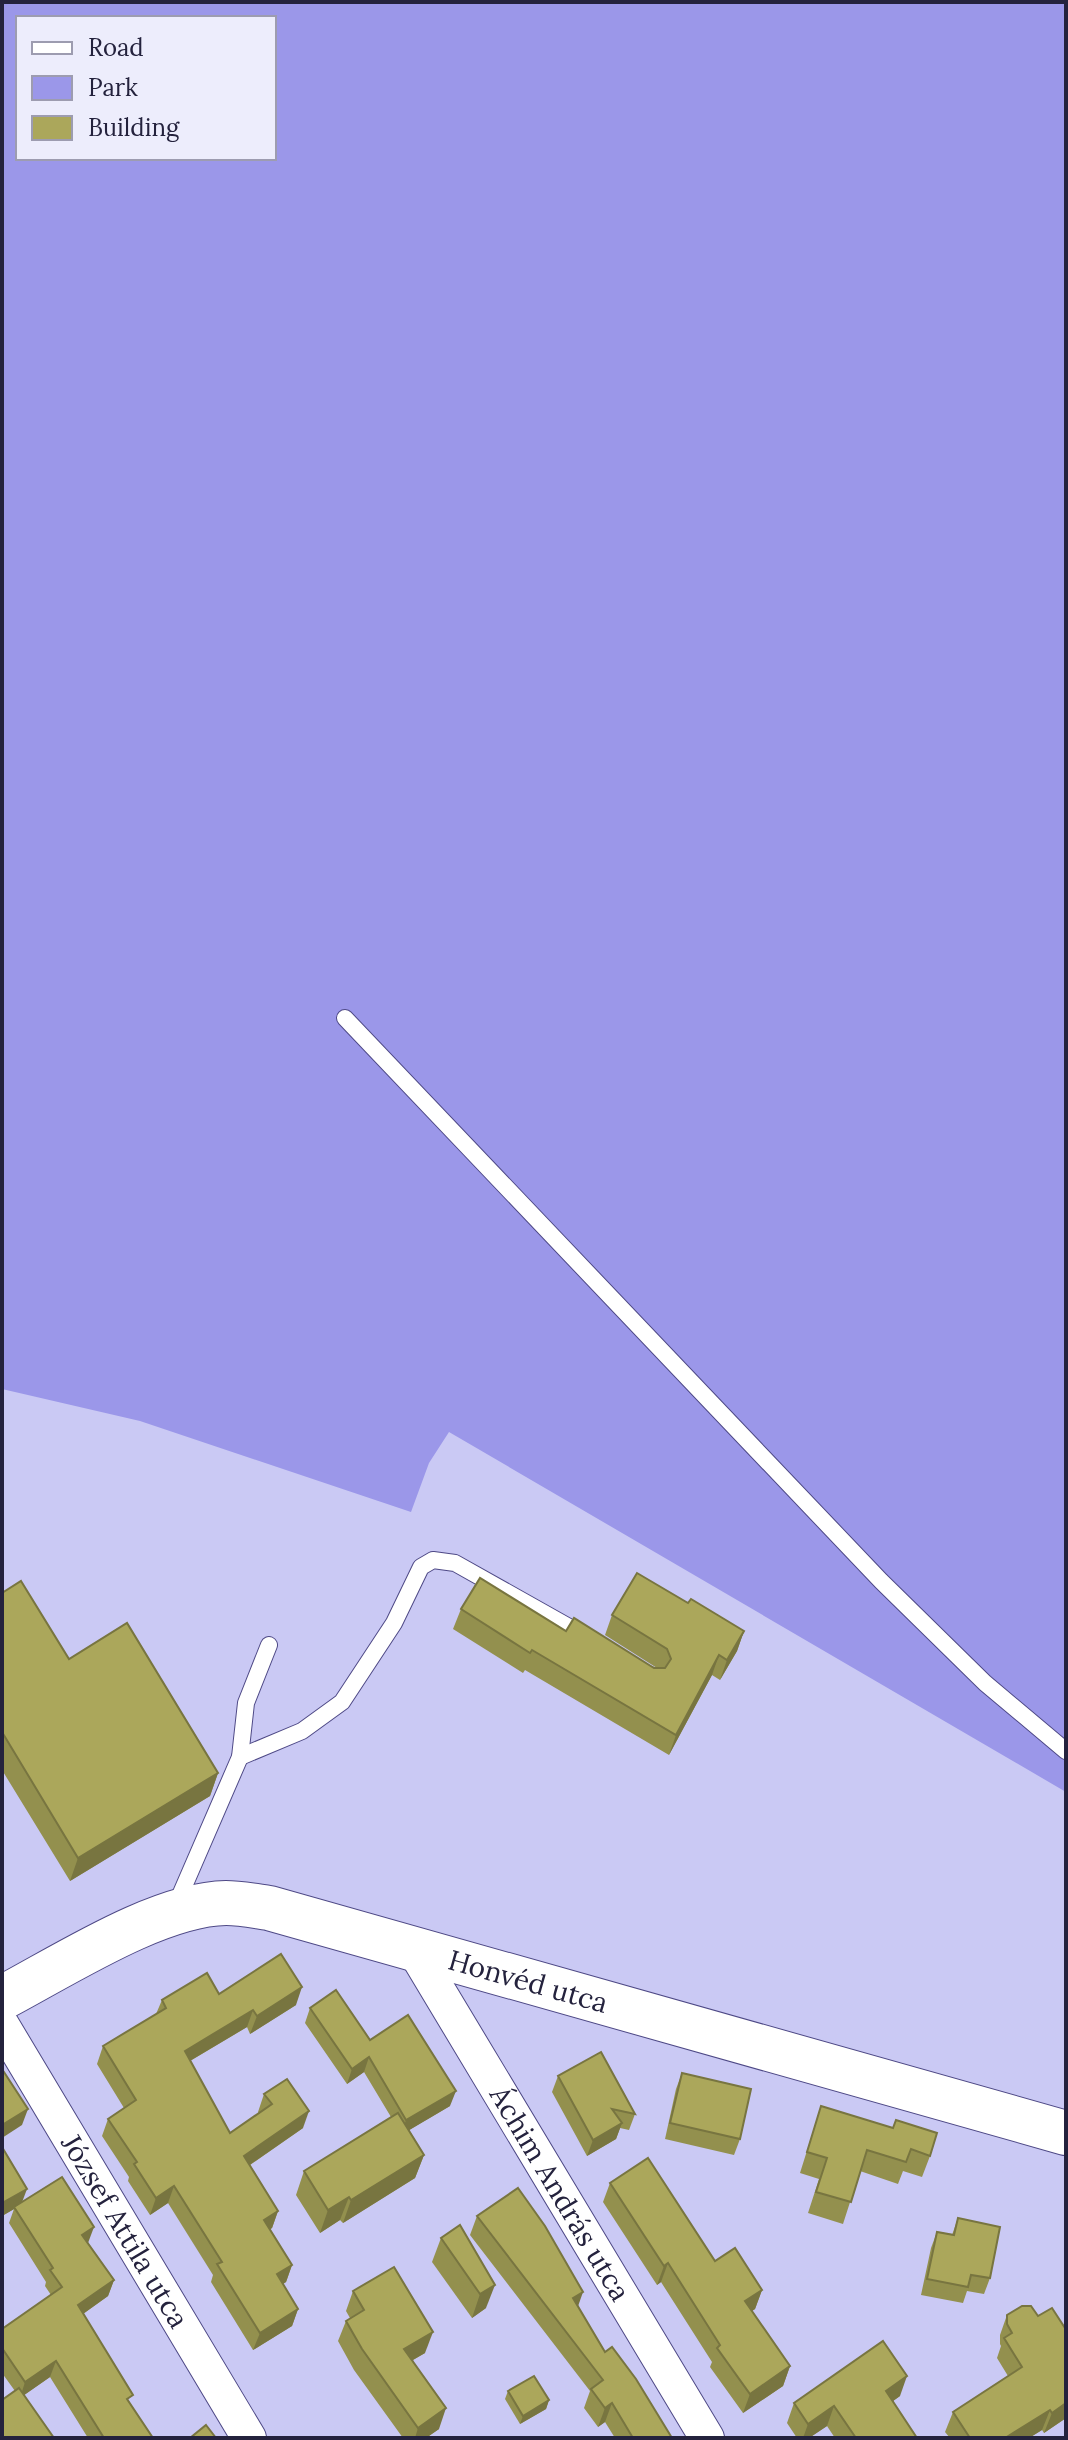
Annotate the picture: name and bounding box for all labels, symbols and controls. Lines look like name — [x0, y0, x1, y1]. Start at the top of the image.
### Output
legend — [16, 16, 276, 160]
text: Road — [88, 32, 144, 63]
text: Park — [88, 72, 138, 103]
text: Building — [88, 112, 180, 143]
street label: Honvéd utca — [444, 1942, 612, 2021]
street label: Áchim András utca — [481, 2079, 639, 2308]
street label: József Attila utca — [53, 2127, 197, 2334]

